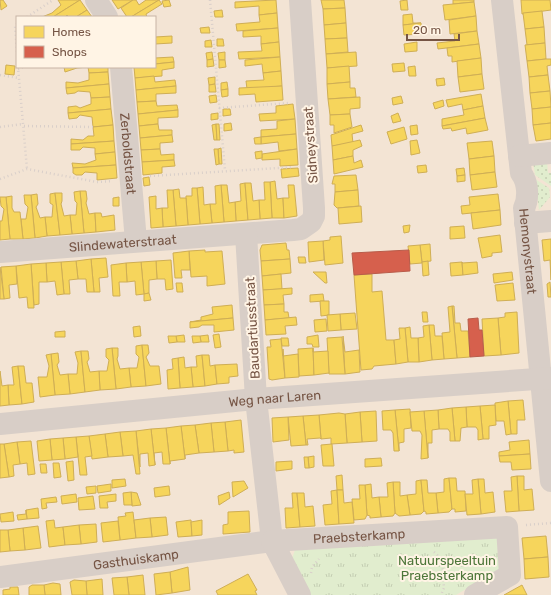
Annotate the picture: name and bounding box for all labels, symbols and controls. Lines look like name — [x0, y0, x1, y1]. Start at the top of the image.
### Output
legend — [16, 16, 156, 68]
scale bar — [407, 16, 459, 42]
text: 20 m — [413, 23, 441, 37]
text: Homes — [52, 25, 91, 39]
text: Shops — [52, 45, 87, 59]
street label: Sidneystraat — [300, 106, 321, 184]
street label: Zerboldstraat — [117, 112, 139, 195]
street label: Hemonystraat — [516, 208, 539, 295]
street label: Slindewaterstraat — [68, 232, 177, 255]
street label: Baudartiusstraat — [242, 277, 263, 379]
street label: Weg naar Laren — [228, 387, 322, 410]
street label: Praebsterkamp — [312, 526, 406, 547]
street label: Gasthuiskamp — [92, 546, 180, 573]
park label: Natuurspeeltuin Praebsterkamp — [398, 553, 496, 583]

